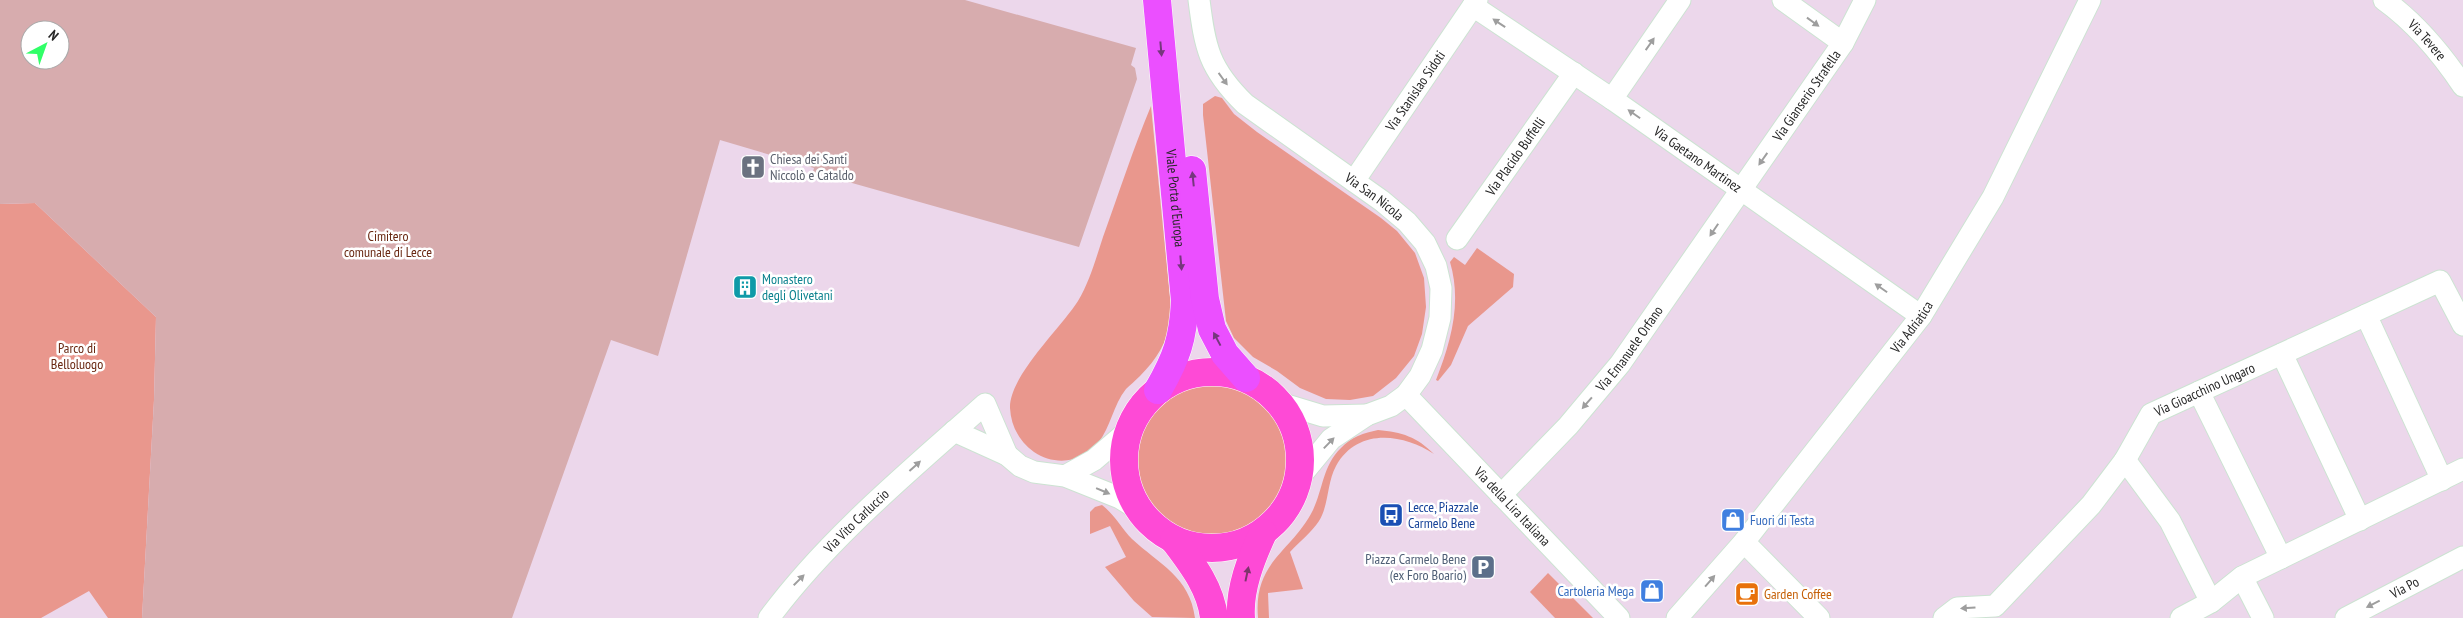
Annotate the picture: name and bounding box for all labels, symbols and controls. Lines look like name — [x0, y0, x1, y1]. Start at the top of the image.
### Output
street label: Via Tevere — [2404, 15, 2450, 64]
one-way arrow — [1806, 17, 1820, 27]
one-way arrow — [1493, 18, 1506, 28]
north arrow — [20, 20, 70, 70]
text: N — [45, 26, 62, 44]
one-way arrow — [1645, 37, 1655, 51]
one-way arrow — [1157, 41, 1165, 57]
street label: Via Gianserio Strafella — [1768, 46, 1844, 145]
street label: Via Stanislao Sidoti — [1381, 47, 1449, 135]
one-way arrow — [1218, 72, 1228, 86]
one-way arrow — [1627, 109, 1641, 119]
street label: Via Placido Buffelli — [1481, 114, 1549, 200]
street label: Via Gaetano Martinez — [1649, 122, 1745, 196]
street label: Viale Porta d'Europa — [1162, 147, 1189, 248]
place label: Chiesa dei Santi Niccolò e Cataldo — [770, 150, 854, 184]
one-way arrow — [1758, 152, 1768, 165]
church icon: Chiesa dei Santi Niccolò e Cataldo — [740, 154, 766, 180]
street label: Via San Nicola — [1341, 168, 1408, 224]
one-way arrow — [1189, 171, 1197, 187]
one-way arrow — [1709, 223, 1719, 237]
park label: Cimitero comunale di Lecce — [344, 227, 432, 261]
one-way arrow — [1178, 255, 1186, 271]
place label: Monastero degli Olivetani — [762, 270, 833, 304]
building icon: Monastero degli Olivetani — [732, 274, 758, 300]
one-way arrow — [1874, 283, 1888, 293]
street label: Via Adriatica — [1886, 298, 1937, 357]
street label: Via Emanuele Orfano — [1591, 302, 1667, 396]
one-way arrow — [1213, 332, 1221, 346]
park label: Parco di Belloluogo — [51, 339, 103, 373]
street label: Via Gioacchino Ungaro — [2150, 358, 2258, 421]
one-way arrow — [1582, 397, 1593, 409]
one-way arrow — [1323, 437, 1335, 449]
one-way arrow — [908, 460, 920, 472]
street label: Via della Lira Italiana — [1470, 462, 1554, 550]
street label: Via Vito Carluccio — [819, 485, 893, 557]
one-way arrow — [1096, 487, 1110, 495]
place label: Lecce, Piazzale Carmelo Bene — [1408, 498, 1479, 532]
bus stop icon: Lecce, Piazzale Carmelo Bene — [1378, 502, 1404, 528]
shop icon: Fuori di Testa — [1720, 507, 1746, 533]
place label: Fuori di Testa — [1750, 511, 1814, 529]
place label: Piazza Carmelo Bene (ex Foro Boario) — [1365, 550, 1467, 584]
parking icon: Piazza Carmelo Bene (ex Foro Boario) — [1470, 554, 1496, 580]
one-way arrow — [1243, 567, 1251, 582]
street label: Via Po — [2386, 573, 2422, 603]
one-way arrow — [793, 574, 805, 586]
one-way arrow — [1704, 575, 1715, 588]
shop icon: Cartoleria Mega — [1639, 578, 1665, 604]
cafe icon: Garden Coffee — [1734, 581, 1760, 607]
place label: Cartoleria Mega — [1557, 582, 1634, 600]
place label: Garden Coffee — [1764, 585, 1832, 603]
one-way arrow — [2366, 600, 2380, 608]
one-way arrow — [1960, 604, 1976, 612]

